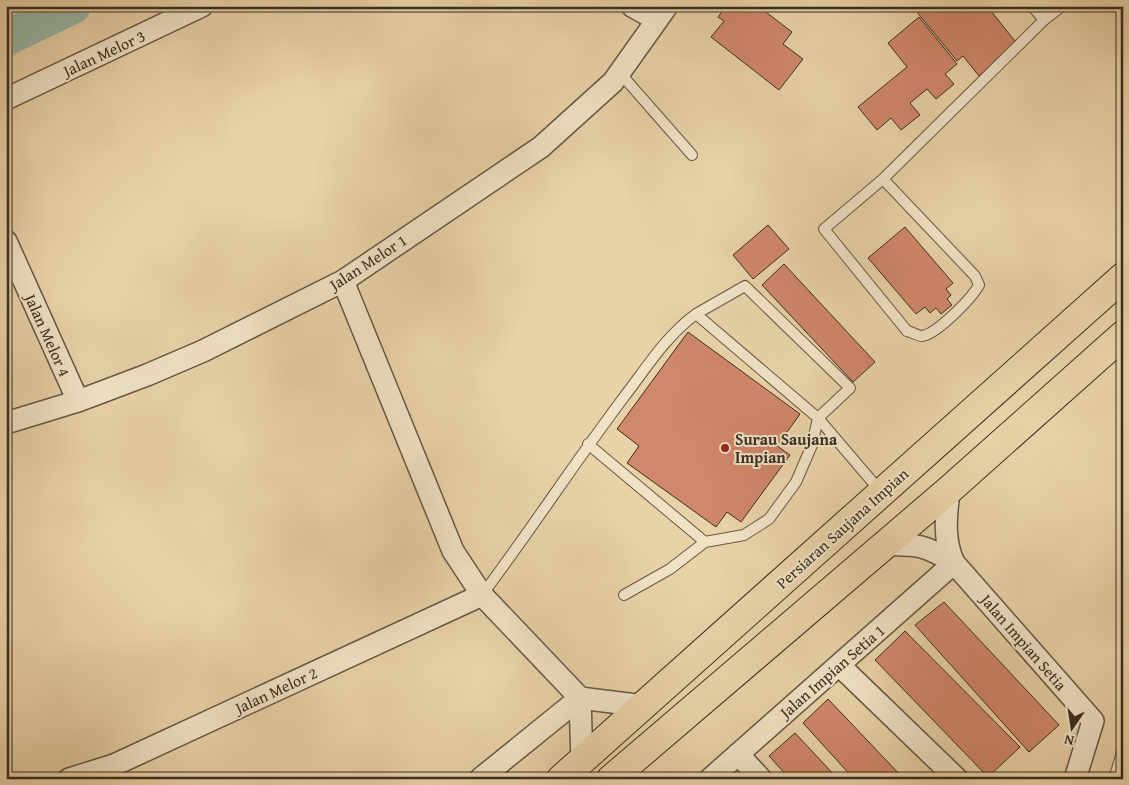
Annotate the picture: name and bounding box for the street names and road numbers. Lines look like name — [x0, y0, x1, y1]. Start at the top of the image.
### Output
street label: Jalan Melor 3 — [57, 23, 149, 83]
street label: Jalan Melor 1 — [323, 228, 412, 297]
street label: Jalan Melor 4 — [18, 288, 77, 380]
street label: Persiaran Saujana Impian — [770, 462, 914, 594]
street label: Jalan Impian Setia — [974, 587, 1073, 696]
street label: Jalan Impian Setia 1 — [773, 618, 890, 725]
street label: Jalan Melor 2 — [229, 660, 321, 720]

